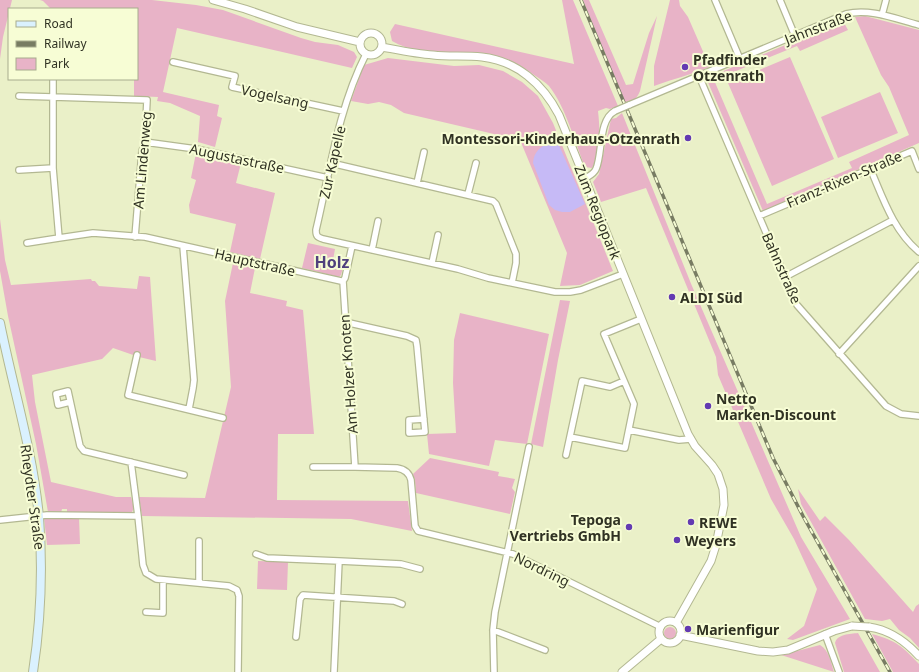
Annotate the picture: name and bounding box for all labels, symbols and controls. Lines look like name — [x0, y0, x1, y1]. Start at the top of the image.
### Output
street label: Jahnstraße — [780, 5, 855, 49]
legend — [8, 8, 138, 80]
text: Road — [44, 15, 73, 32]
text: Railway — [44, 35, 88, 52]
place label: Pfadfinder Otzenrath — [693, 50, 767, 85]
text: Park — [44, 55, 70, 72]
marker: Pfadfinder Otzenrath — [680, 62, 690, 72]
street label: Vogelsang — [240, 80, 310, 112]
street label: Am Lindenweg — [128, 110, 156, 210]
street label: Zur Kapelle — [314, 124, 350, 200]
place label: Montessori-Kinderhaus-Otzenrath — [442, 129, 680, 148]
marker: Montessori-Kinderhaus-Otzenrath — [683, 133, 693, 143]
street label: Augustastraße — [188, 139, 286, 177]
street label: Franz-Rixen-Straße — [783, 146, 905, 212]
street label: Zum Regiopark — [570, 162, 626, 263]
street label: Bahnstraße — [758, 229, 806, 307]
street label: Hauptstraße — [213, 243, 297, 281]
district label: Holz — [315, 251, 350, 273]
place label: ALDI Süd — [680, 288, 743, 307]
marker: ALDI Süd — [667, 292, 677, 302]
street label: Am Holzer Knoten — [334, 314, 362, 434]
place label: Netto Marken-Discount — [716, 389, 836, 424]
marker: Netto Marken-Discount — [703, 401, 713, 411]
street label: Rheydter Straße — [16, 443, 50, 551]
place label: Tepoga Vertriebs GmbH — [510, 510, 621, 545]
place label: REWE — [699, 513, 738, 532]
marker: REWE — [686, 517, 696, 527]
marker: Tepoga Vertriebs GmbH — [624, 522, 634, 532]
place label: Weyers — [685, 531, 736, 550]
marker: Weyers — [672, 535, 682, 545]
street label: Nordring — [511, 547, 573, 591]
place label: Marienfigur — [696, 620, 780, 639]
marker: Marienfigur — [683, 624, 693, 634]

